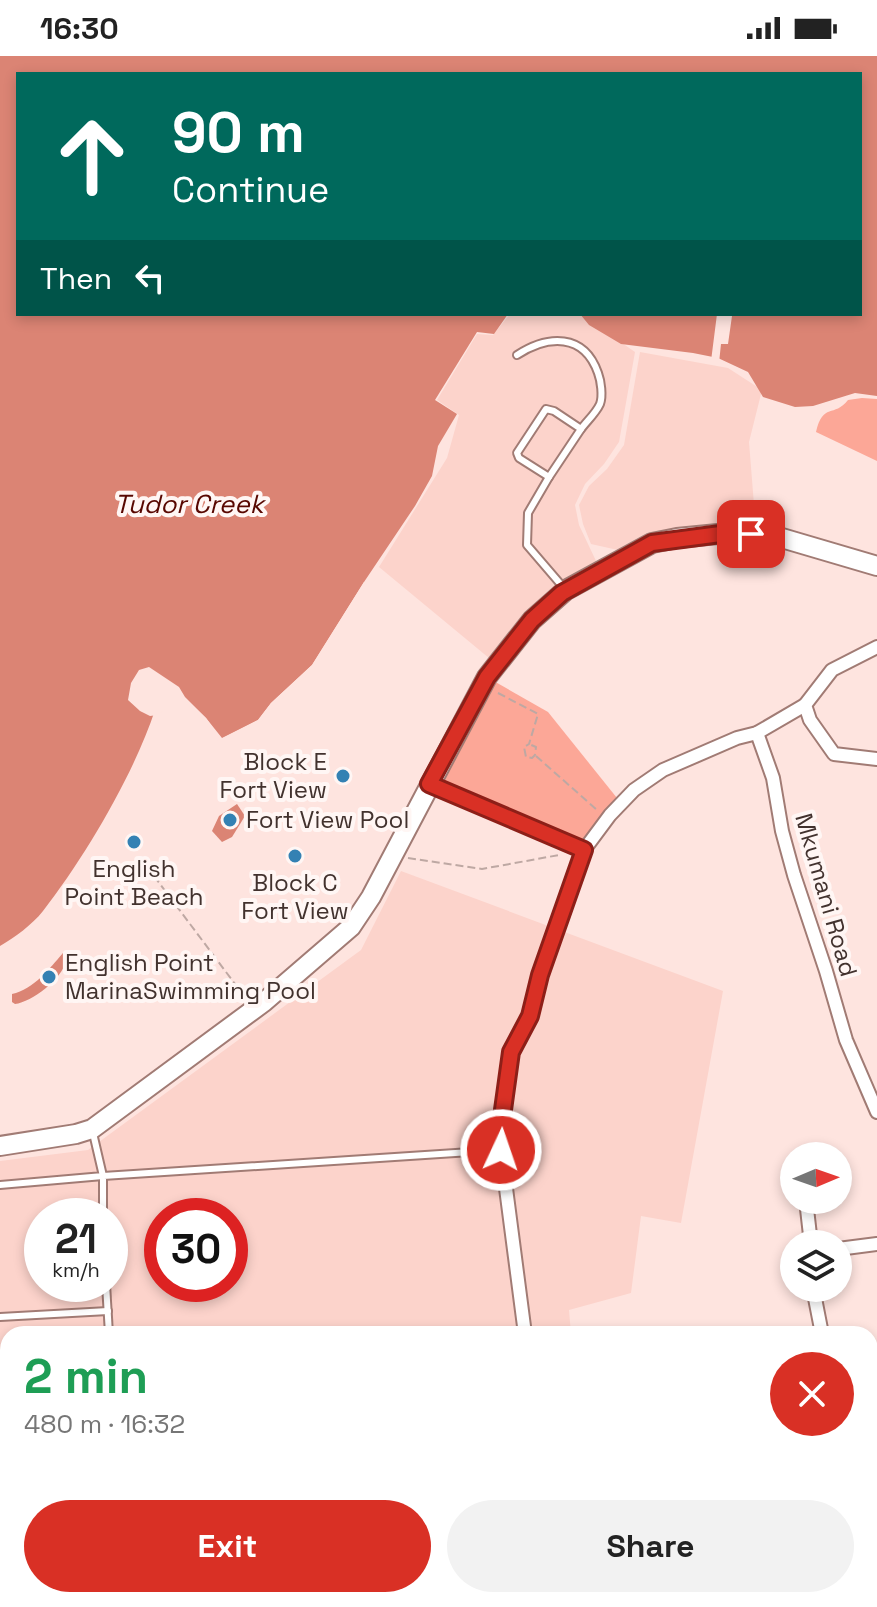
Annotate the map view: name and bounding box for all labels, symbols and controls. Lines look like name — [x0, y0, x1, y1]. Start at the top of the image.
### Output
text: 16:30 — [40, 9, 119, 48]
text: 90 m — [172, 97, 305, 168]
icon: ahead — [40, 104, 144, 208]
text: Continue — [172, 167, 329, 213]
icon: left — [128, 256, 172, 300]
text: Then — [40, 259, 112, 298]
water label: Tudor Creek — [114, 487, 267, 521]
pin — [717, 500, 785, 568]
icon: arrive — [729, 512, 773, 556]
place label: Block E Fort View — [219, 746, 327, 805]
marker: Block E Fort View — [334, 767, 352, 785]
place label: Fort View Pool — [246, 804, 409, 835]
street label: Mkumani Road — [788, 810, 865, 980]
marker: Fort View Pool — [221, 811, 239, 829]
marker: English Point Beach — [125, 833, 143, 851]
marker: Block C Fort View — [286, 847, 304, 865]
place label: English Point Beach — [65, 853, 203, 912]
place label: Block C Fort View — [241, 867, 349, 926]
place label: English Point MarinaSwimming Pool — [65, 947, 316, 1006]
marker: English Point MarinaSwimming Pool — [40, 968, 58, 986]
position arrow — [459, 1108, 543, 1192]
north arrow — [780, 1142, 852, 1214]
map controls — [780, 1142, 852, 1302]
speed limit sign: 30 — [144, 1198, 248, 1302]
text: 21 — [55, 1214, 97, 1265]
button: layers — [780, 1230, 852, 1302]
text: km/h — [52, 1257, 100, 1283]
text: 2 min — [24, 1346, 148, 1407]
button: close — [770, 1352, 854, 1436]
text: 480 m · 16:32 — [24, 1407, 185, 1441]
button: Exit — [24, 1500, 431, 1592]
button: Share — [447, 1500, 854, 1592]

